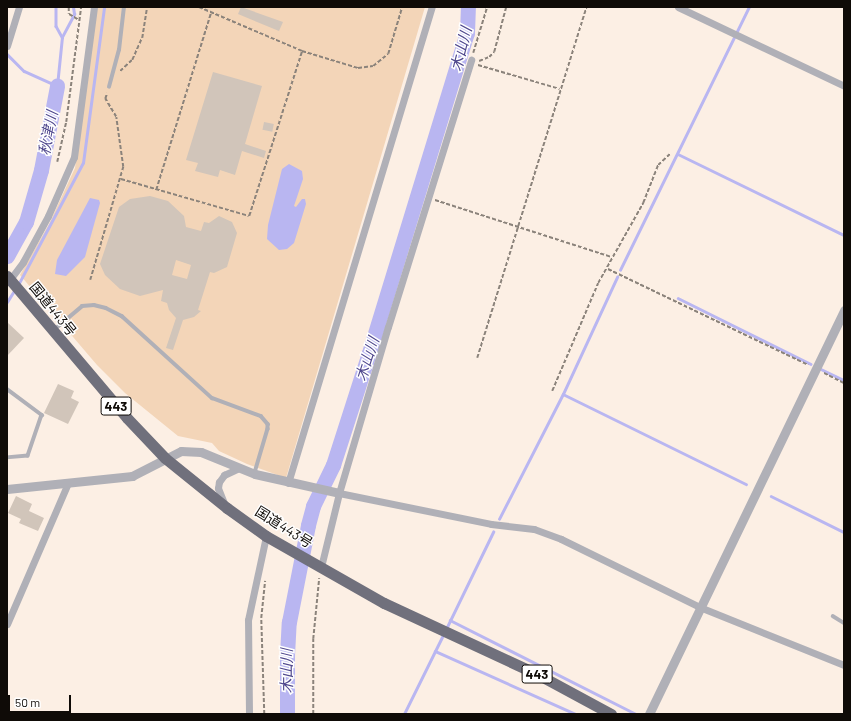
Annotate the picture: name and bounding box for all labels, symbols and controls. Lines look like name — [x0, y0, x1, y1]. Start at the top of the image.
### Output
water label: 木山川 — [447, 25, 475, 73]
water label: 秋津川 — [35, 109, 61, 157]
street label: 国道443号 — [26, 279, 80, 339]
water label: 木山川 — [351, 335, 383, 383]
road number: 443 — [100, 395, 132, 417]
street label: 国道443号 — [252, 503, 316, 551]
water label: 木山川 — [278, 649, 296, 693]
road number: 443 — [521, 663, 553, 685]
scale bar — [10, 687, 73, 713]
text: 50 m — [15, 695, 40, 709]

